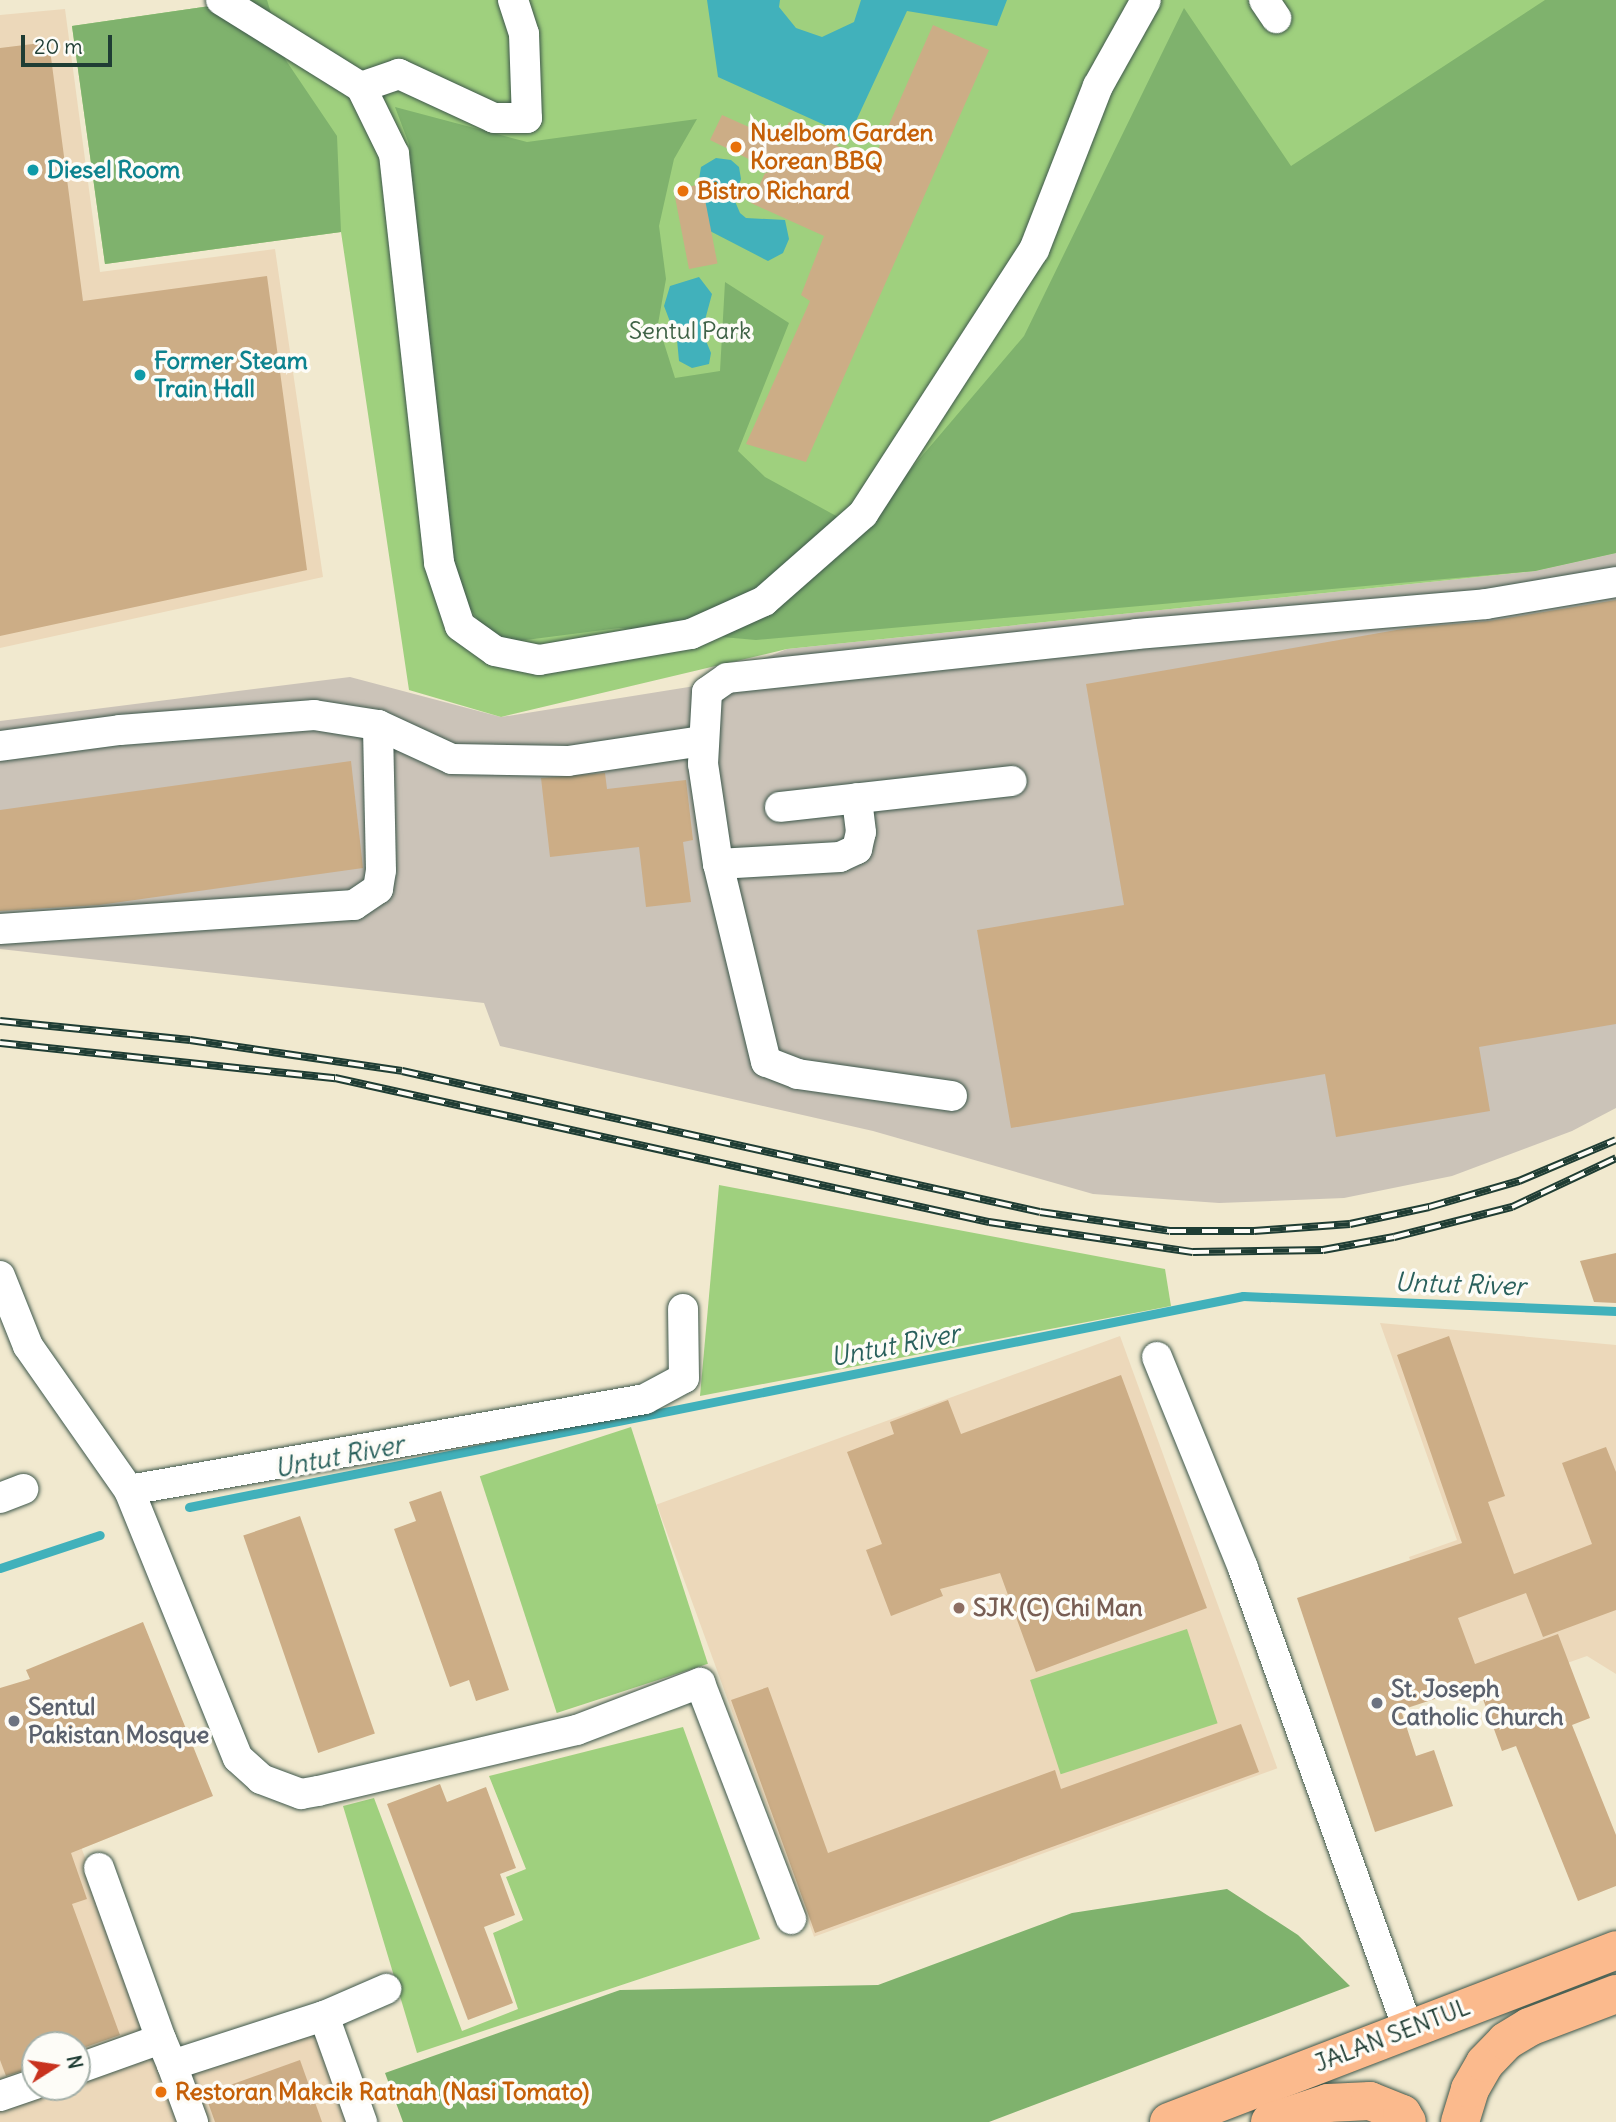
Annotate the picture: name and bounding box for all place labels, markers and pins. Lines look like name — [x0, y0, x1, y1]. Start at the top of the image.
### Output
place label: Nuelbom Garden Korean BBQ — [750, 119, 934, 175]
marker: Nuelbom Garden Korean BBQ — [728, 139, 744, 155]
place label: Diesel Room — [47, 156, 180, 184]
marker: Diesel Room — [25, 162, 41, 178]
place label: Bistro Richard — [697, 177, 850, 205]
marker: Bistro Richard — [675, 183, 691, 199]
place label: Former Steam Train Hall — [154, 347, 308, 403]
marker: Former Steam Train Hall — [132, 367, 148, 383]
place label: SJK (C) Chi Man — [973, 1594, 1143, 1622]
marker: SJK (C) Chi Man — [951, 1600, 967, 1616]
place label: St. Joseph Catholic Church — [1391, 1675, 1564, 1731]
place label: Sentul Pakistan Mosque — [28, 1693, 209, 1749]
marker: St. Joseph Catholic Church — [1369, 1695, 1385, 1711]
marker: Sentul Pakistan Mosque — [6, 1713, 22, 1729]
place label: Restoran Makcik Ratnah (Nasi Tomato) — [175, 2078, 589, 2106]
marker: Restoran Makcik Ratnah (Nasi Tomato) — [153, 2084, 169, 2100]

